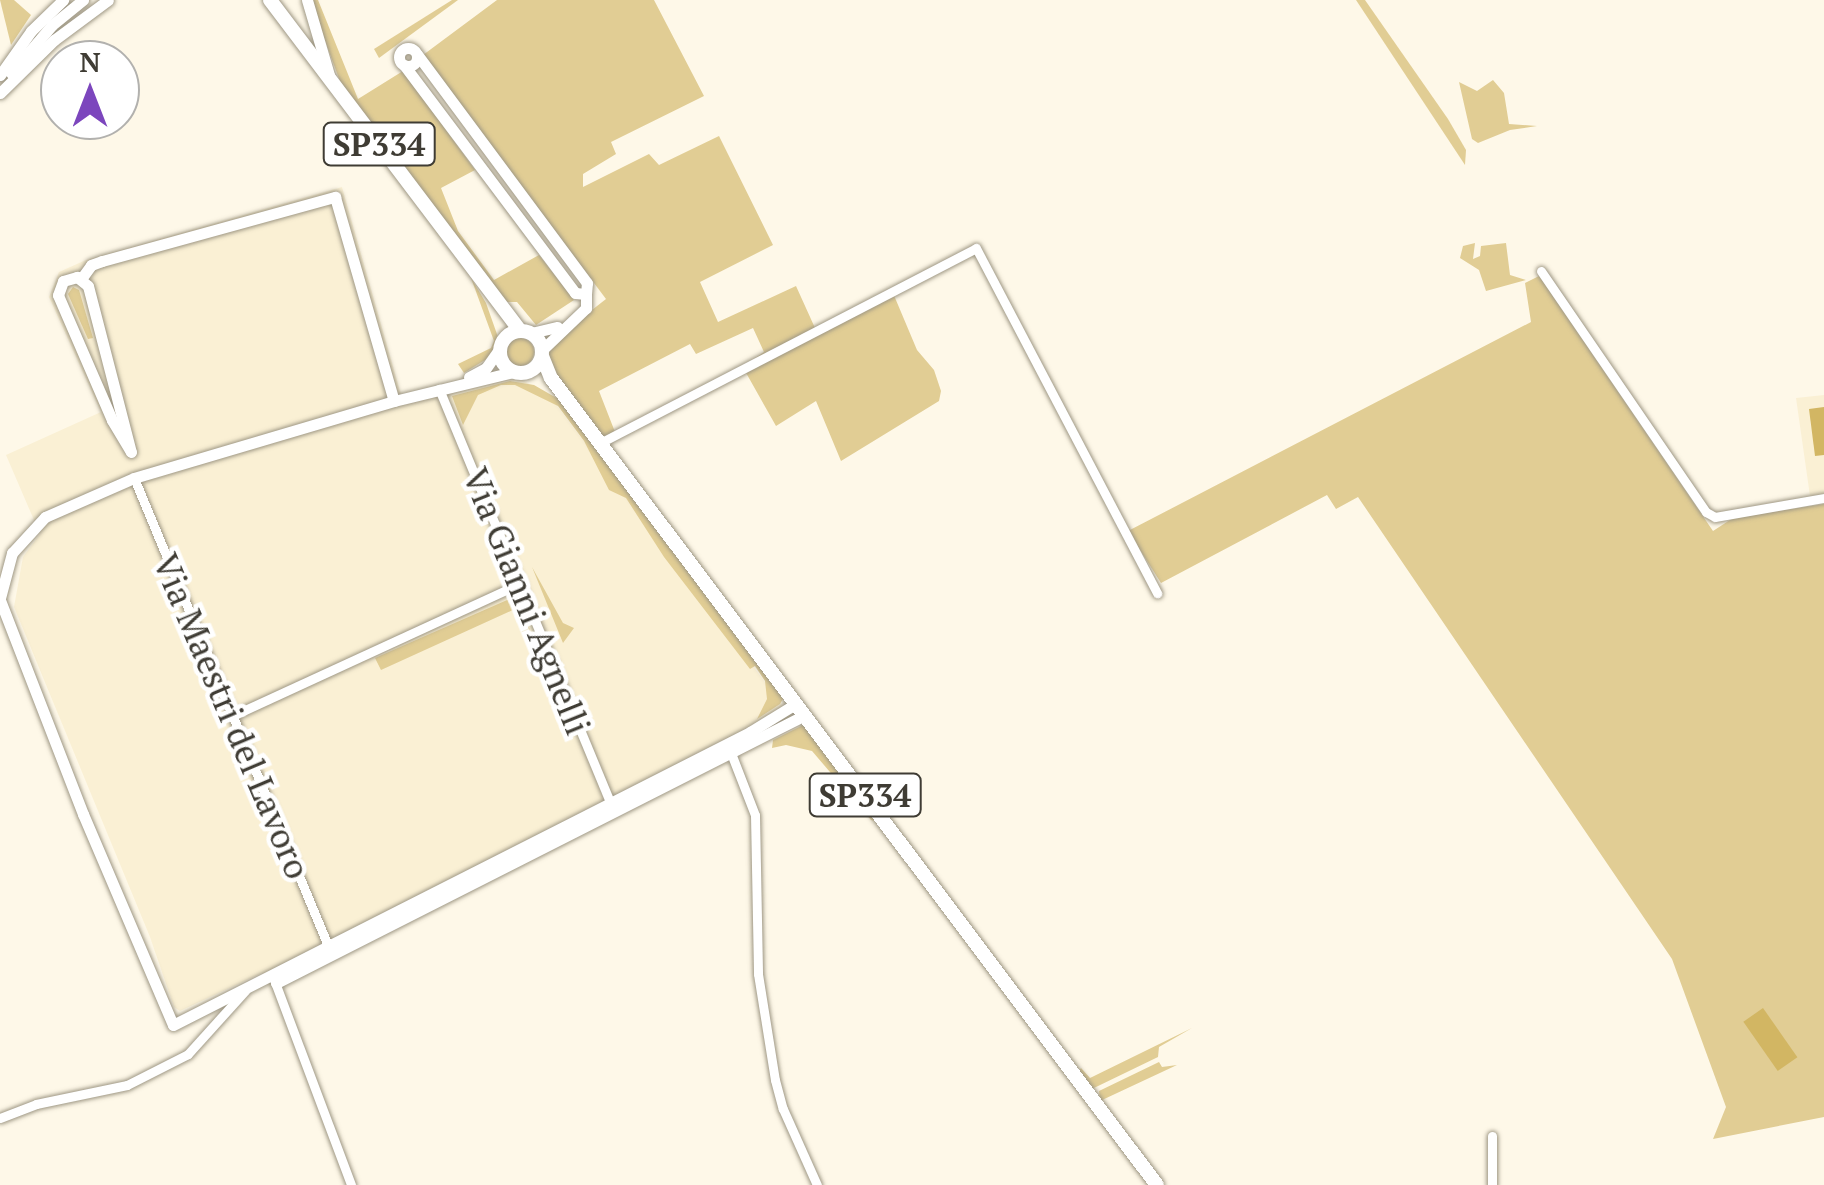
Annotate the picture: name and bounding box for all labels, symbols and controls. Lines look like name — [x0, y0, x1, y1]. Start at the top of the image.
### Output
north arrow — [40, 40, 140, 140]
text: N — [79, 43, 101, 80]
road number: SP334 — [322, 117, 436, 171]
street label: Via Gianni Agnelli — [454, 461, 600, 741]
street label: Via Maestri del Lavoro — [144, 547, 320, 885]
road number: SP334 — [808, 768, 922, 822]

